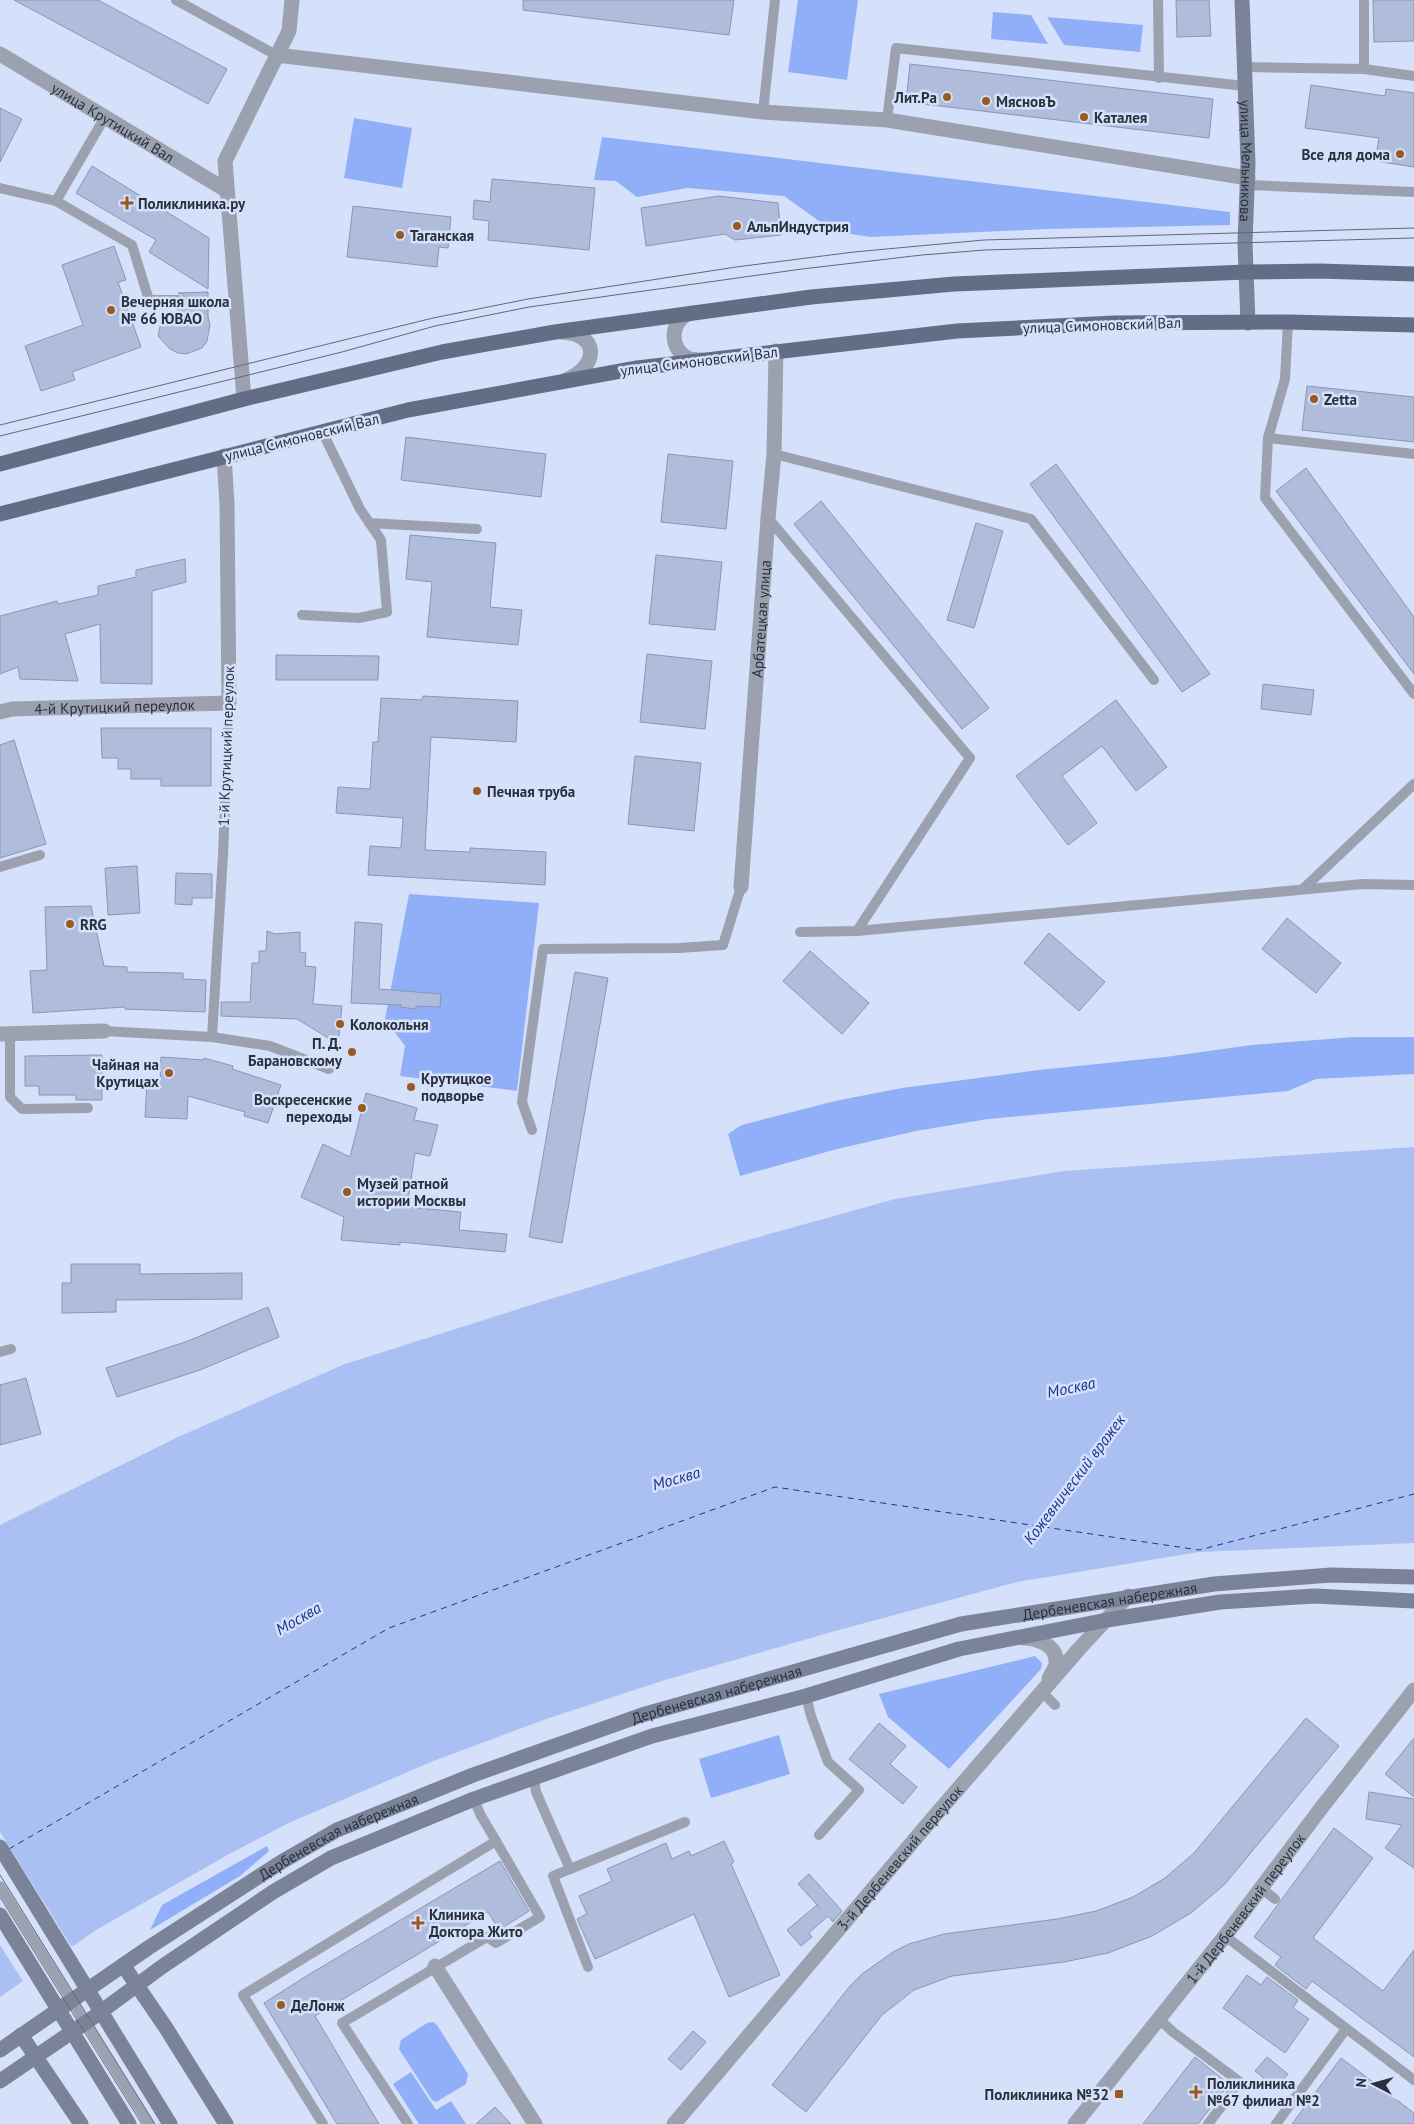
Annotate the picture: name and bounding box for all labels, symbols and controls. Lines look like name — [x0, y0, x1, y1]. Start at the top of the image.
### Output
street label: улица Крутицкий Вал — [48, 78, 178, 166]
place label: Лит.Рa — [894, 88, 937, 107]
marker: Лит.Рa — [941, 91, 953, 103]
place label: МясновЪ — [996, 92, 1056, 111]
marker: МясновЪ — [980, 95, 992, 107]
street label: улица Мельникова — [1236, 99, 1258, 222]
place label: Каталея — [1094, 108, 1147, 127]
marker: Каталея — [1078, 111, 1090, 123]
place label: Все для дома — [1301, 145, 1390, 164]
marker: Все для дома — [1394, 148, 1406, 160]
place label: Поликлиника.ру — [138, 194, 246, 213]
marker: Поликлиника.ру — [120, 196, 134, 210]
place label: АльпИндустрия — [747, 217, 849, 236]
marker: АльпИндустрия — [731, 220, 743, 232]
place label: Таганская — [410, 226, 474, 245]
marker: Таганская — [394, 229, 406, 241]
place label: Вечерняя школа № 66 ЮВАО — [121, 292, 229, 328]
marker: Вечерняя школа № 66 ЮВАО — [105, 304, 117, 316]
street label: улица Симоновский Вал — [1023, 313, 1181, 337]
street label: улица Симоновский Вал — [619, 342, 779, 380]
place label: Zetta — [1324, 390, 1357, 409]
marker: Zetta — [1308, 393, 1320, 405]
street label: улица Симоновский Вал — [223, 409, 381, 465]
street label: Арбатецкая улица — [747, 559, 774, 678]
street label: 1-й Крутицкий переулок — [214, 665, 238, 827]
street label: 4-й Крутицкий переулок — [34, 694, 196, 718]
place label: Печная труба — [487, 782, 575, 801]
marker: Печная труба — [471, 785, 483, 797]
place label: RRG — [80, 915, 107, 934]
marker: RRG — [64, 918, 76, 930]
place label: Колокольня — [350, 1015, 429, 1034]
marker: Колокольня — [334, 1018, 346, 1030]
place label: П. Д. Барановскому — [248, 1034, 343, 1070]
marker: П. Д. Барановскому — [346, 1046, 358, 1058]
place label: Чайная на Крутицах — [92, 1055, 159, 1091]
marker: Чайная на Крутицах — [163, 1067, 175, 1079]
place label: Крутицкое подворье — [421, 1069, 492, 1105]
marker: Крутицкое подворье — [405, 1081, 417, 1093]
place label: Воскресенские переходы — [254, 1090, 352, 1126]
marker: Воскресенские переходы — [356, 1102, 368, 1114]
place label: Музей ратной истории Москвы — [357, 1174, 466, 1210]
marker: Музей ратной истории Москвы — [341, 1186, 353, 1198]
water label: Москва — [1045, 1372, 1097, 1402]
water label: Кожевнический вражек — [1019, 1410, 1130, 1548]
water label: Москва — [650, 1462, 702, 1494]
street label: Дербеневская набережная — [1021, 1577, 1198, 1624]
water label: Москва — [272, 1597, 324, 1639]
street label: Дербеневская набережная — [629, 1660, 804, 1728]
street label: 3-й Дербеневский переулок — [832, 1780, 967, 1934]
street label: Дербеневская набережная — [255, 1789, 421, 1884]
street label: 1-й Дербеневский переулок — [1181, 1828, 1309, 1987]
place label: Клиника Доктора Жито — [429, 1905, 523, 1941]
marker: Клиника Доктора Жито — [411, 1916, 425, 1930]
place label: ДеЛонж — [291, 1996, 345, 2015]
marker: ДеЛонж — [275, 1999, 287, 2011]
north arrow — [1349, 2059, 1399, 2109]
place label: Поликлиника №67 филиал №2 — [1207, 2074, 1320, 2110]
text: N — [1352, 2077, 1371, 2088]
place label: Поликлиника №32 — [985, 2085, 1109, 2104]
marker: Поликлиника №67 филиал №2 — [1189, 2085, 1203, 2099]
marker: Поликлиника №32 — [1113, 2088, 1125, 2100]

